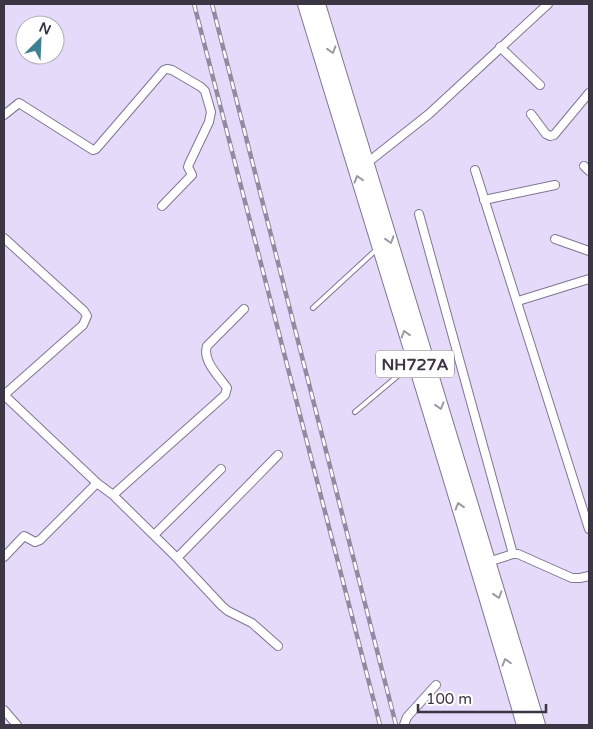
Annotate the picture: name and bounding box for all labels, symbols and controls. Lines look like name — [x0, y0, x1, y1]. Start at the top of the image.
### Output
north arrow — [15, 15, 65, 65]
text: N — [36, 19, 54, 39]
one-way arrow — [327, 46, 337, 54]
one-way arrow — [353, 175, 363, 183]
one-way arrow — [384, 235, 394, 243]
one-way arrow — [401, 330, 411, 339]
road number: NH727A — [376, 350, 454, 378]
one-way arrow — [435, 401, 445, 410]
one-way arrow — [455, 502, 465, 511]
one-way arrow — [492, 590, 502, 598]
one-way arrow — [501, 658, 511, 666]
scale bar — [418, 682, 546, 714]
text: 100 m — [426, 690, 472, 708]

